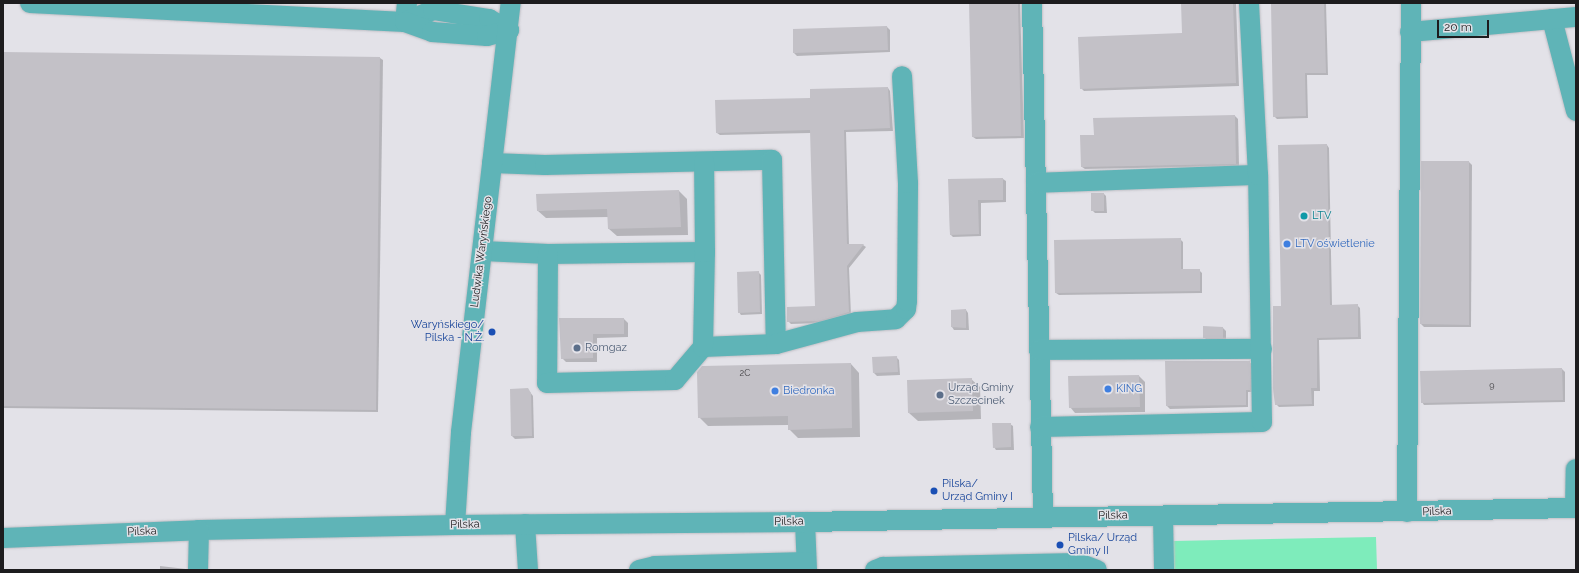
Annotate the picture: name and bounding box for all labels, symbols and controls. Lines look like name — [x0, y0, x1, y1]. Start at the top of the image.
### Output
scale bar — [1439, 12, 1491, 38]
text: 20 m — [1444, 20, 1472, 34]
street label: Ludwika Waryńskiego — [469, 196, 495, 308]
place label: LTV — [1312, 209, 1331, 223]
marker: LTV — [1299, 211, 1309, 221]
place label: LTV oświetlenie — [1295, 237, 1375, 251]
marker: LTV oświetlenie — [1282, 239, 1292, 249]
place label: Waryńskiego/ Pilska - N.Ż. — [411, 319, 484, 345]
marker: Waryńskiego/ Pilska - N.Ż. — [487, 327, 497, 337]
place label: Romgaz — [585, 341, 627, 355]
marker: Romgaz — [572, 343, 582, 353]
house number: 2C — [740, 368, 750, 378]
house number: 9 — [1489, 380, 1495, 390]
place label: Urząd Gminy Szczecinek — [948, 382, 1014, 408]
place label: KING — [1116, 382, 1142, 396]
place label: Biedronka — [783, 384, 834, 398]
marker: KING — [1103, 384, 1113, 394]
marker: Biedronka — [770, 386, 780, 396]
marker: Urząd Gminy Szczecinek — [935, 390, 945, 400]
place label: Pilska/ Urząd Gminy I — [942, 478, 1013, 504]
marker: Pilska/ Urząd Gminy I — [929, 486, 939, 496]
street label: Pilska — [1422, 505, 1452, 519]
street label: Pilska — [1098, 509, 1128, 523]
street label: Pilska — [774, 515, 804, 529]
street label: Pilska — [450, 518, 480, 532]
street label: Pilska — [127, 525, 157, 539]
place label: Pilska/ Urząd Gminy II — [1068, 532, 1137, 558]
marker: Pilska/ Urząd Gminy II — [1055, 540, 1065, 550]

